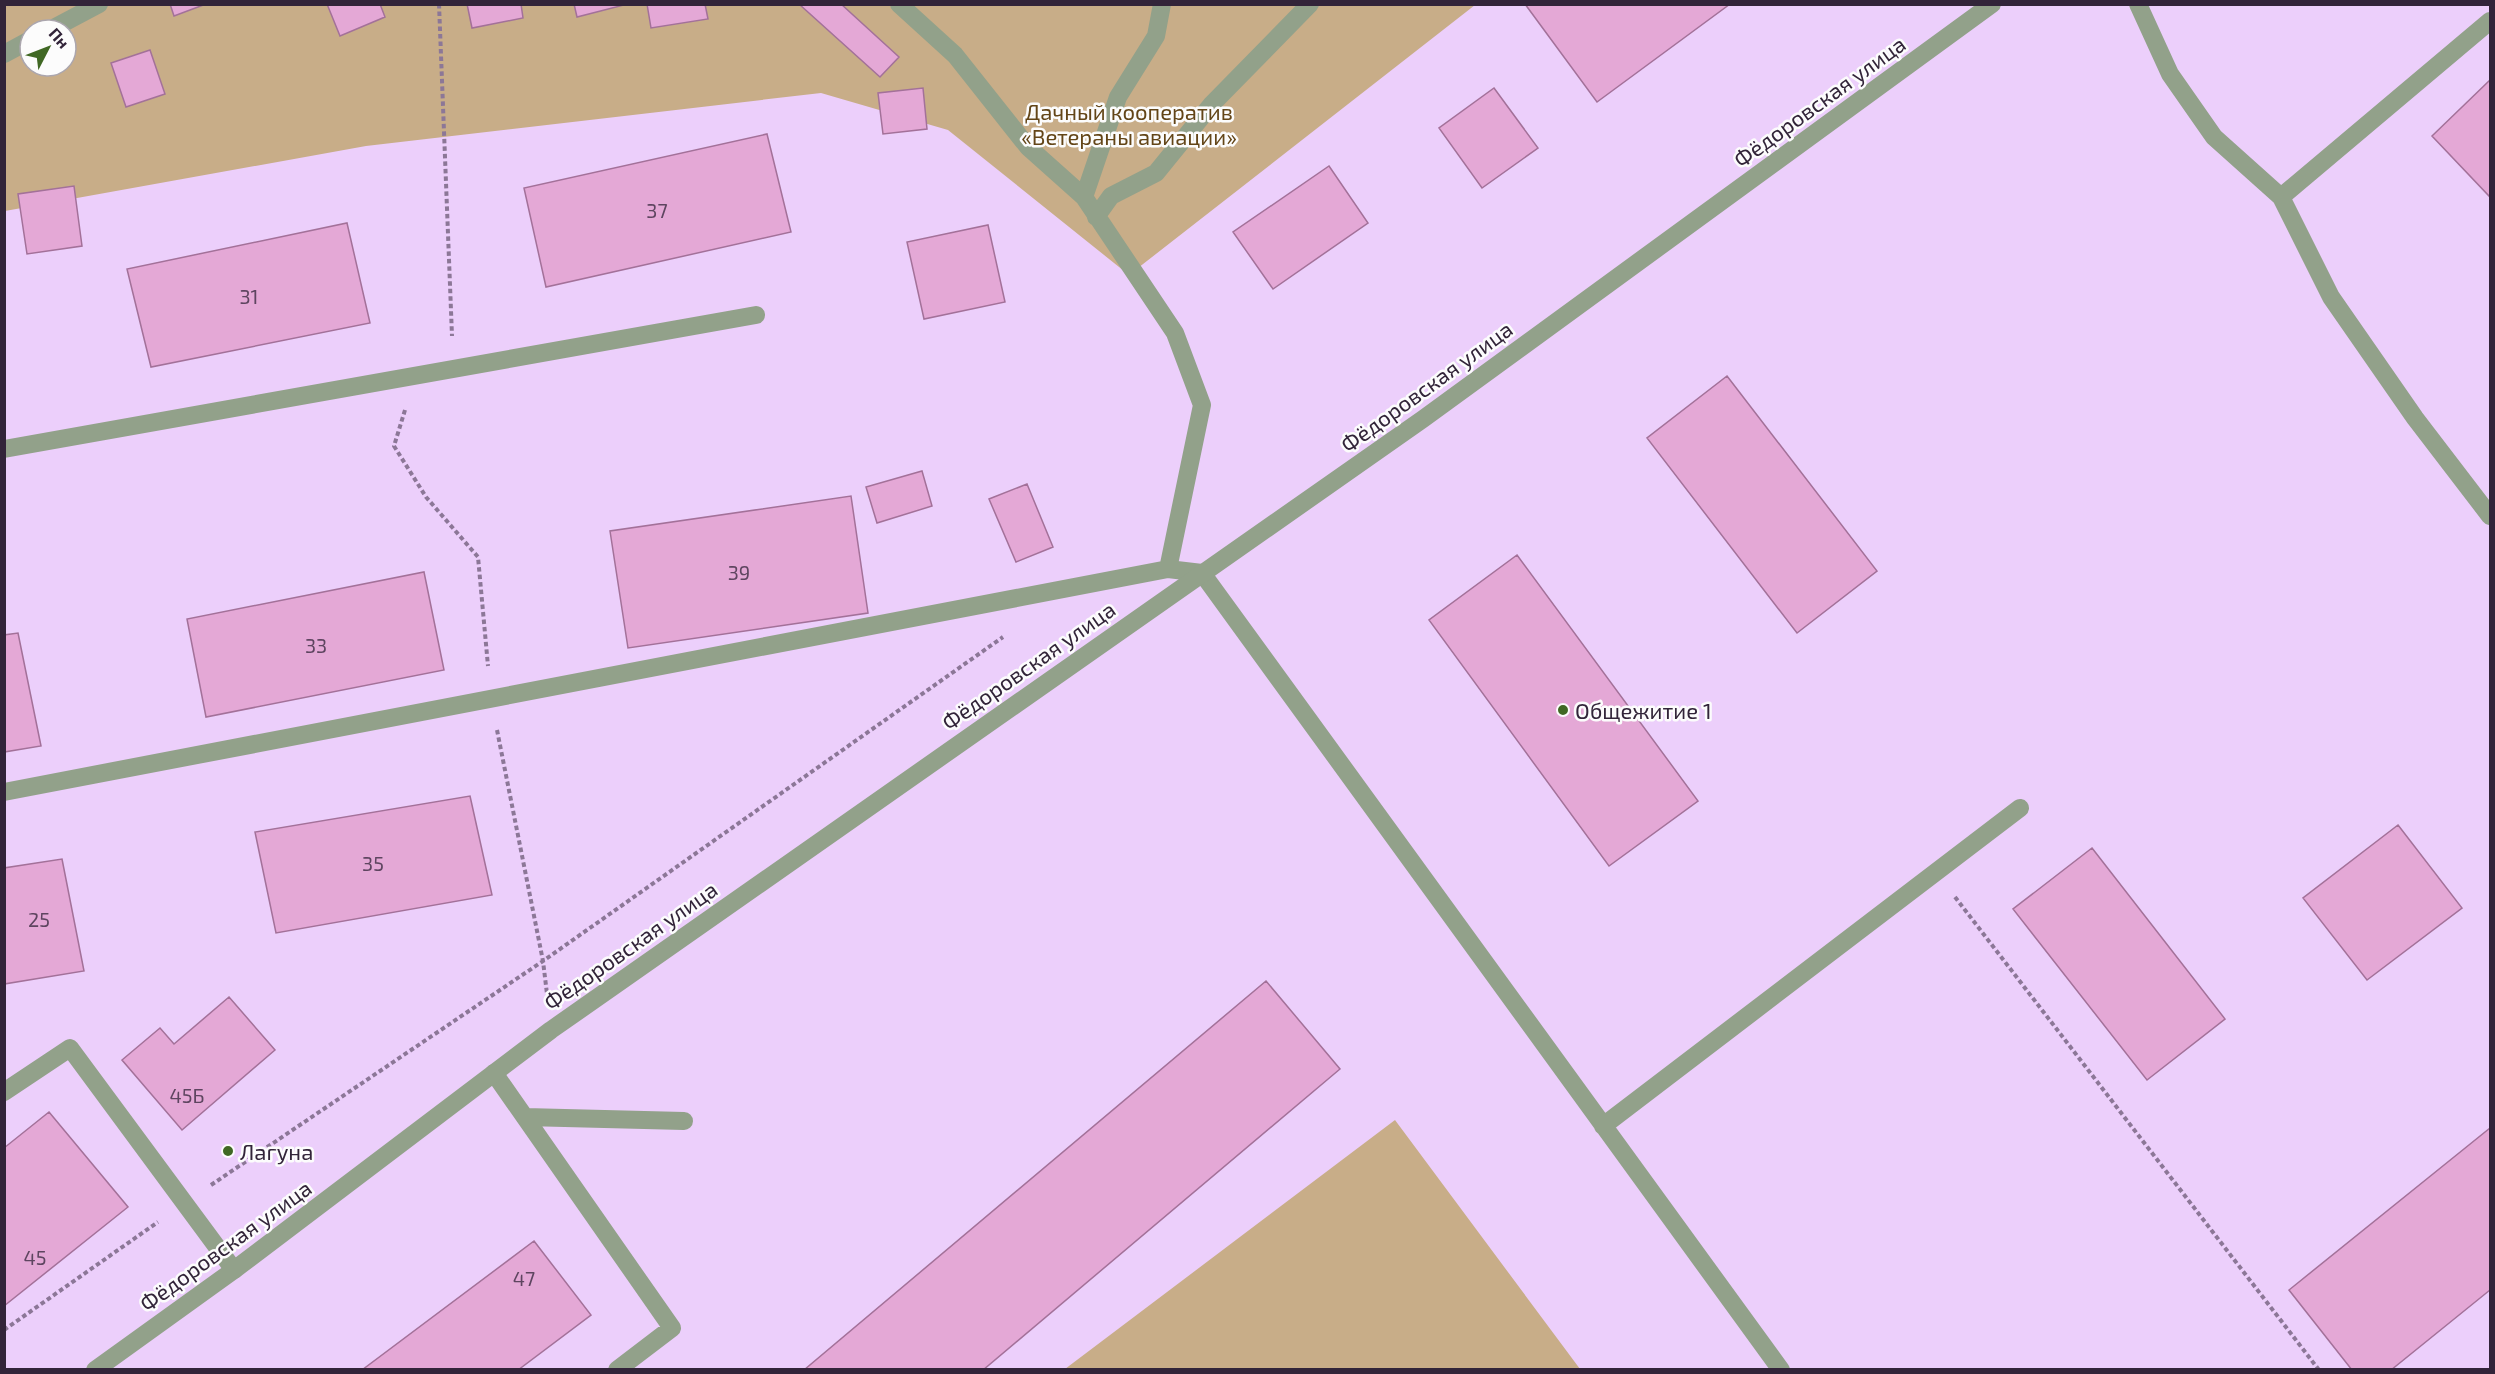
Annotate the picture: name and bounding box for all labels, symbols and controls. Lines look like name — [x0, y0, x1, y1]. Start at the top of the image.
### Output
north arrow — [18, 18, 78, 78]
text: Пн — [46, 24, 74, 52]
street label: Фёдоровская улица — [1728, 30, 1910, 173]
park label: Дачный кооператив «Ветераны авиации» — [1021, 98, 1237, 149]
house number: 37 — [646, 198, 668, 222]
house number: 31 — [239, 284, 259, 308]
street label: Фёдоровская улица — [1335, 315, 1517, 458]
house number: 39 — [728, 560, 750, 584]
street label: Фёдоровская улица — [936, 595, 1120, 735]
house number: 33 — [305, 633, 327, 657]
place label: Общежитие 1 — [1575, 697, 1712, 723]
marker: Общежитие 1 — [1556, 703, 1570, 717]
house number: 35 — [362, 851, 384, 875]
street label: Фёдоровская улица — [538, 875, 722, 1015]
house number: 25 — [28, 907, 50, 931]
house number: 45Б — [170, 1083, 205, 1107]
place label: Лагуна — [240, 1138, 313, 1165]
marker: Лагуна — [221, 1144, 235, 1158]
street label: Фёдоровская улица — [134, 1174, 316, 1317]
house number: 45 — [23, 1245, 47, 1269]
house number: 47 — [513, 1266, 535, 1290]

